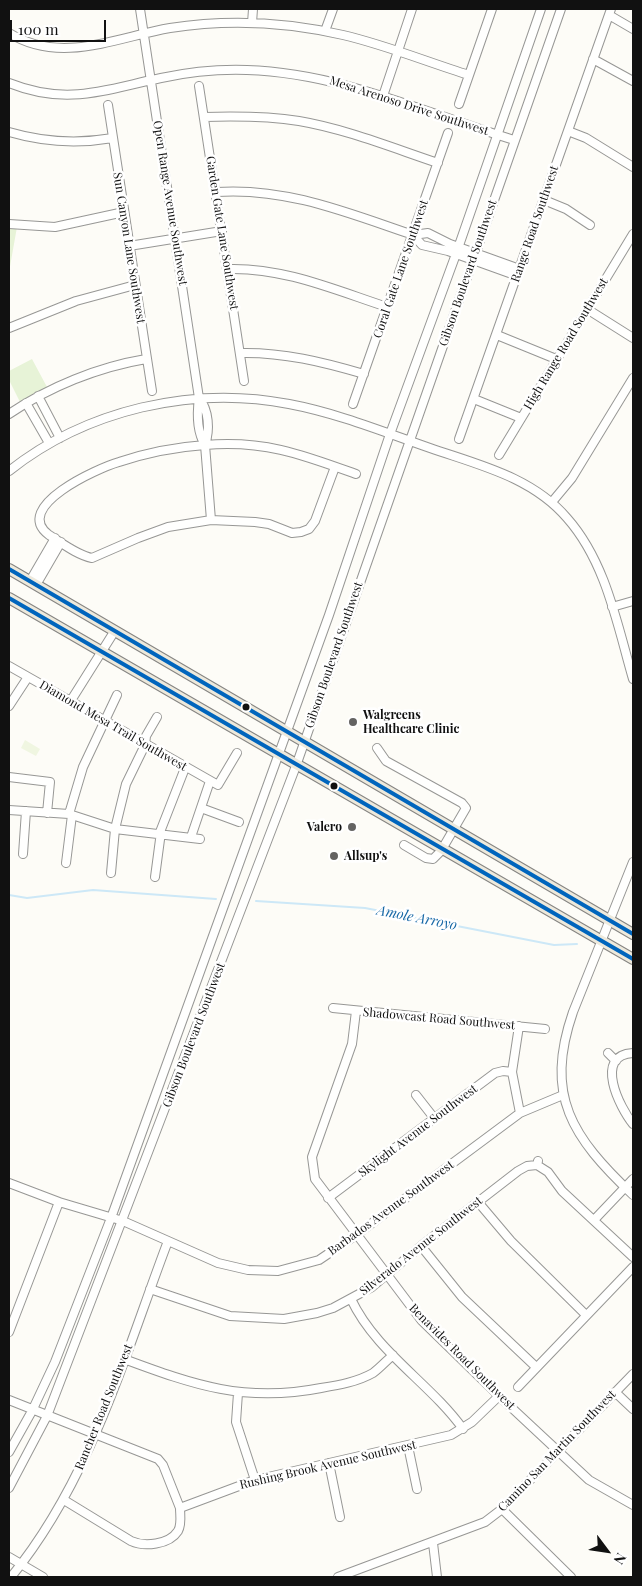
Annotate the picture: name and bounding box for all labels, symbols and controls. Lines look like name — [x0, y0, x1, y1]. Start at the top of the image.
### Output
scale bar — [12, 10, 109, 42]
text: 100 m — [18, 19, 59, 39]
street label: Mesa Arenoso Drive Southwest — [328, 73, 490, 139]
street label: Open Range Avenue Southwest — [150, 120, 190, 286]
street label: Garden Gate Lane Southwest — [203, 155, 241, 311]
street label: Range Road Southwest — [508, 164, 562, 284]
street label: Sun Canyon Lane Southwest — [110, 171, 148, 325]
street label: Coral Gate Lane Southwest — [371, 198, 431, 340]
street label: Gibson Boulevard Southwest — [436, 198, 500, 348]
street label: High Range Road Southwest — [521, 275, 611, 413]
street label: Gibson Boulevard Southwest — [302, 580, 366, 730]
street label: Diamond Mesa Trail Southwest — [37, 678, 189, 774]
unlabelled marker — [241, 702, 251, 712]
place label: Walgreens Healthcare Clinic — [363, 708, 459, 736]
marker: Walgreens Healthcare Clinic — [347, 716, 359, 728]
unlabelled marker — [329, 781, 339, 791]
place label: Valero — [307, 820, 342, 834]
marker: Valero — [346, 821, 358, 833]
place label: Allsup's — [344, 849, 387, 863]
marker: Allsup's — [328, 850, 340, 862]
water label: Amole Arroyo — [376, 902, 458, 934]
street label: Gibson Boulevard Southwest — [160, 961, 228, 1109]
street label: Shadowcast Road Southwest — [362, 1005, 516, 1033]
street label: Skylight Avenue Southwest — [356, 1082, 480, 1180]
street label: Barbados Avenue Southwest — [325, 1158, 457, 1258]
street label: Silverado Avenue Southwest — [357, 1194, 485, 1298]
street label: Benavides Road Southwest — [406, 1301, 518, 1413]
street label: Rancher Road Southwest — [72, 1342, 136, 1472]
street label: Camino San Martin Southwest — [495, 1387, 619, 1515]
street label: Rushing Brook Avenue Southwest — [238, 1438, 418, 1492]
north arrow — [582, 1526, 632, 1576]
text: N — [610, 1550, 631, 1568]

